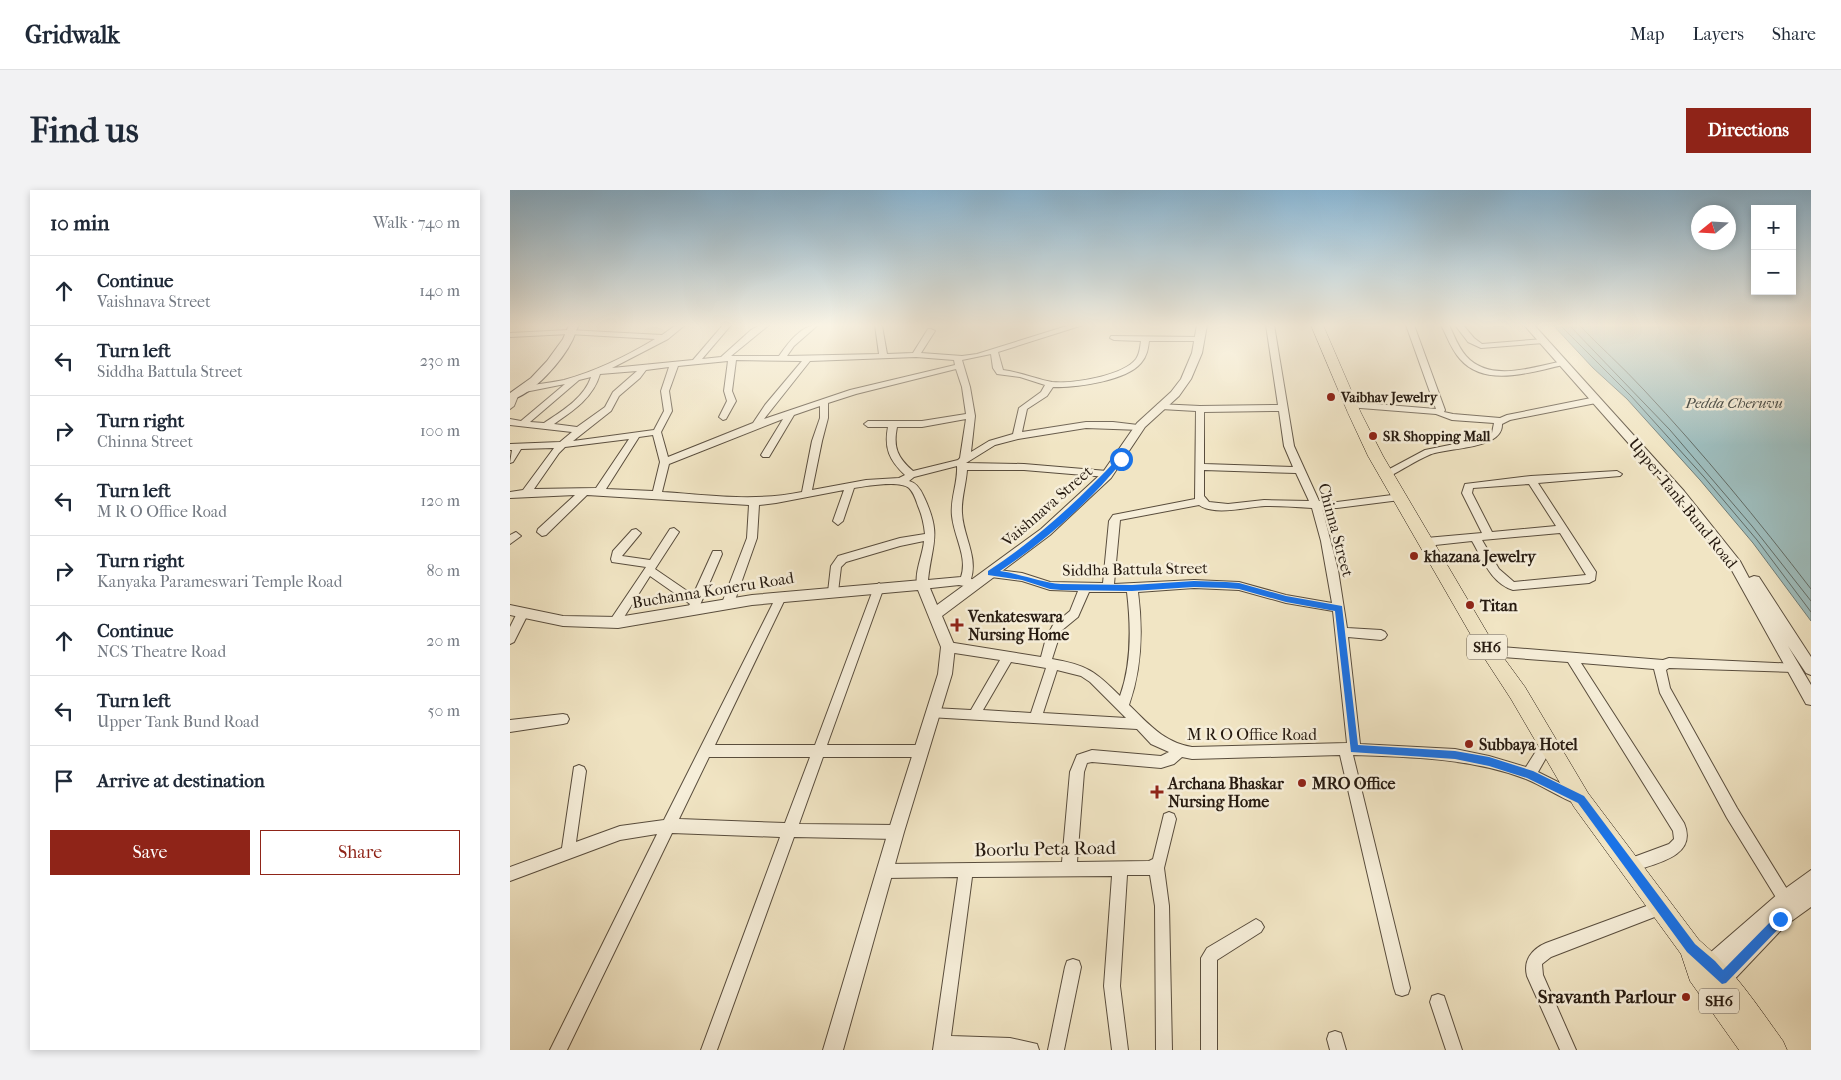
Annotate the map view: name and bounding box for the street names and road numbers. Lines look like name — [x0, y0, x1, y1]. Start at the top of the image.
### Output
street label: Upper Tank Bund Road — [1625, 434, 1742, 572]
street label: Vaishnava Street — [997, 461, 1096, 551]
street label: Chinna Street — [1314, 481, 1358, 579]
street label: Siddha Battula Street — [1062, 558, 1208, 580]
street label: Buchanna Koneru Road — [631, 568, 796, 612]
road number: SH6 — [1467, 634, 1507, 660]
street label: M R O Office Road — [1187, 725, 1317, 744]
street label: Boorlu Peta Road — [974, 837, 1117, 861]
road number: SH6 — [1699, 988, 1739, 1014]

